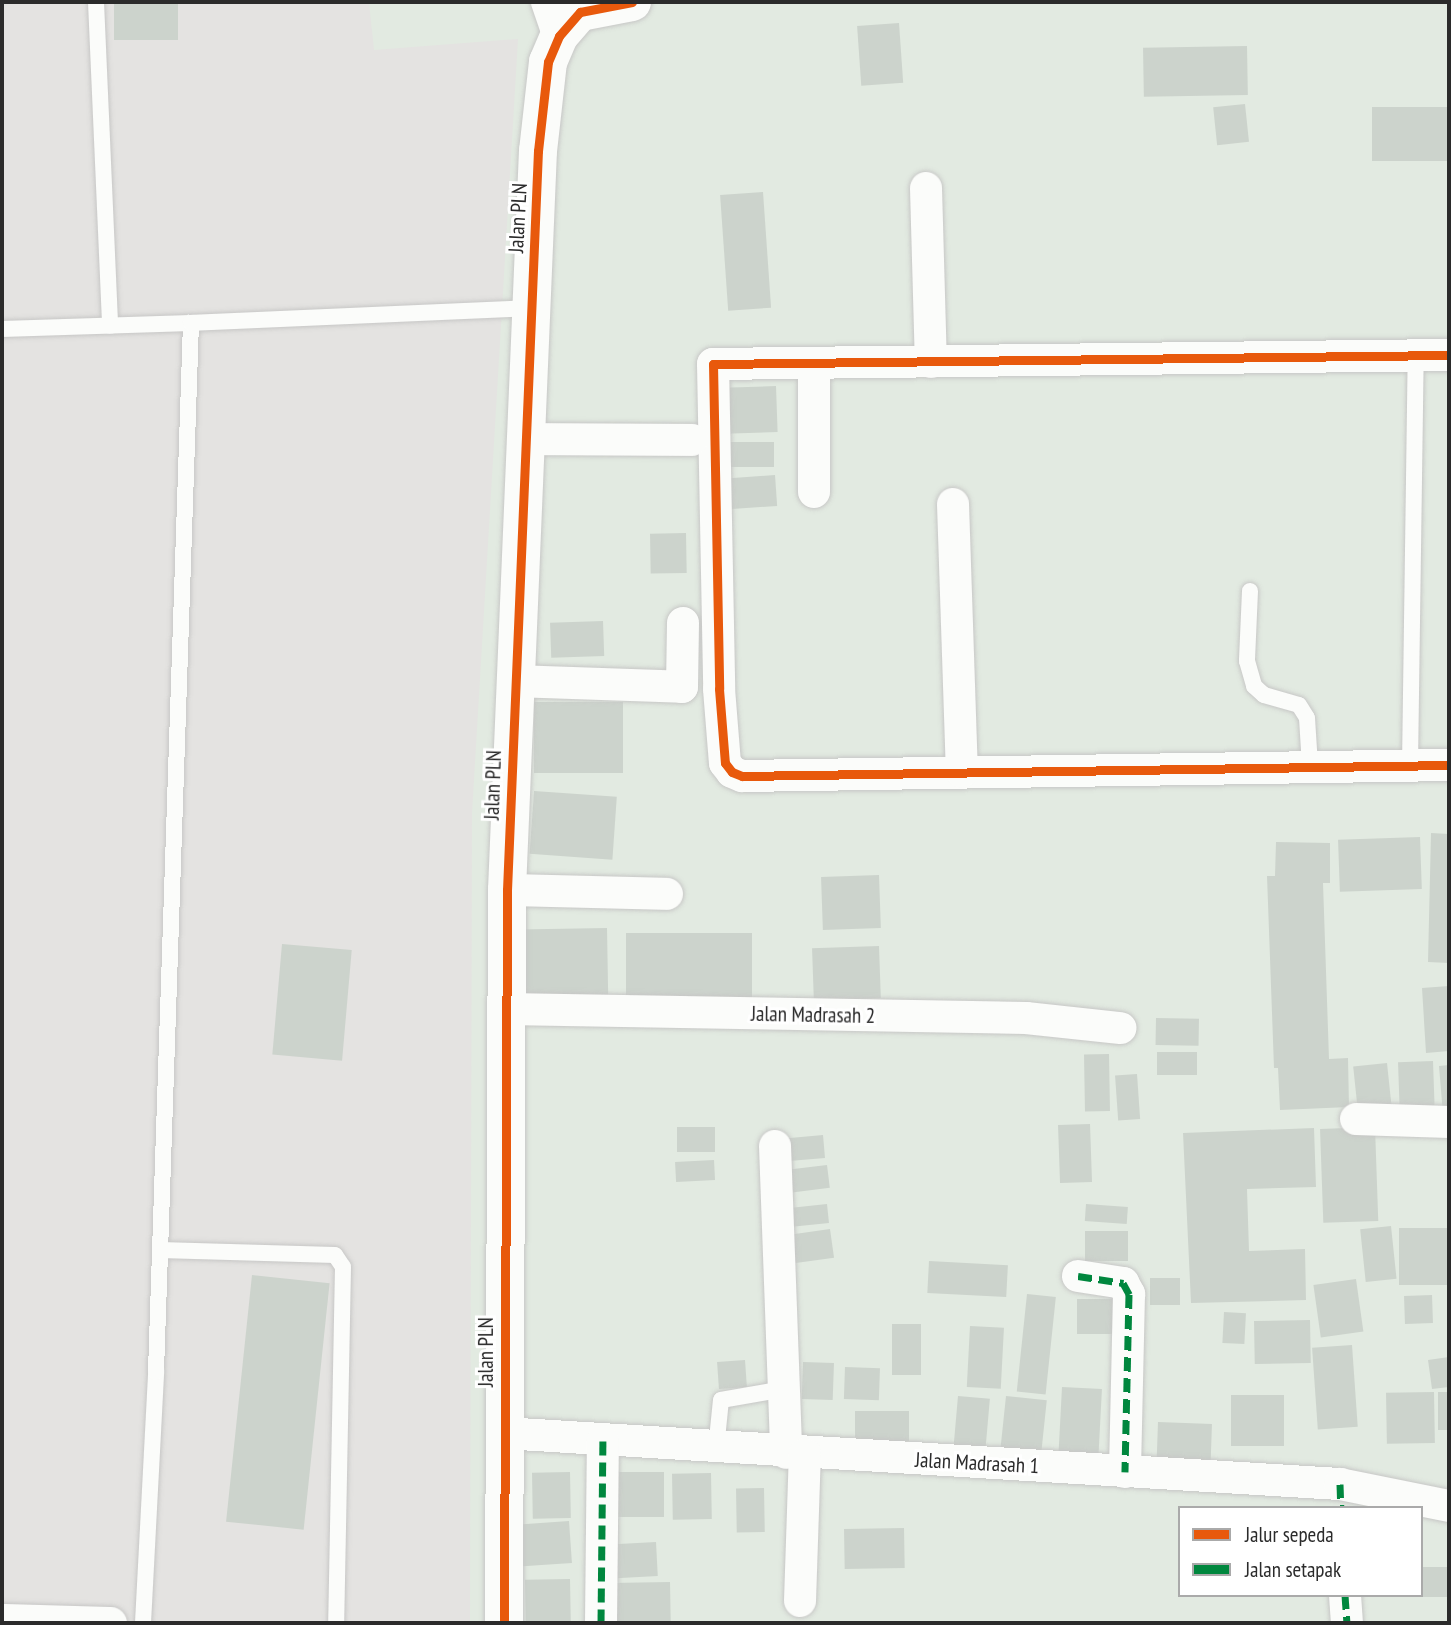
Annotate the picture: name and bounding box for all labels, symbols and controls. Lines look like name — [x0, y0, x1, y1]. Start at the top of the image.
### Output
street label: Jalan PLN — [504, 182, 532, 254]
street label: Jalan PLN — [479, 750, 507, 820]
street label: Jalan Madrasah 2 — [751, 1001, 875, 1029]
street label: Jalan PLN — [473, 1317, 499, 1387]
street label: Jalan Madrasah 1 — [914, 1447, 1040, 1479]
legend — [1178, 1506, 1423, 1597]
text: Jalur sepeda — [1245, 1521, 1334, 1548]
text: Jalan setapak — [1245, 1556, 1341, 1583]

